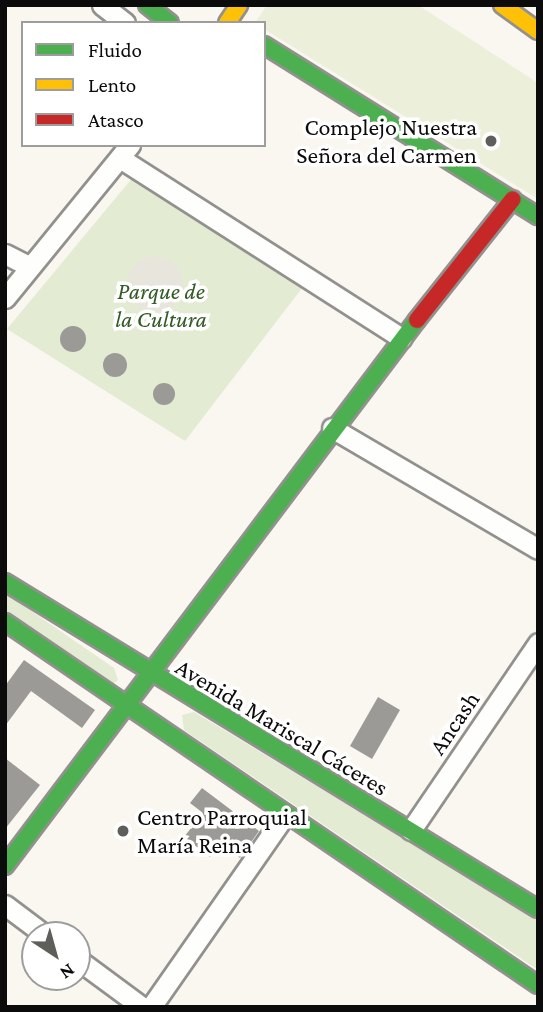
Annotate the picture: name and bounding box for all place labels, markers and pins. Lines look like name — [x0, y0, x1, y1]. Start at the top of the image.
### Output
place label: Complejo Nuestra Señora del Carmen — [296, 113, 477, 169]
marker: Complejo Nuestra Señora del Carmen — [483, 133, 499, 149]
place label: Centro Parroquial María Reina — [137, 803, 307, 859]
marker: Centro Parroquial María Reina — [115, 823, 131, 839]

